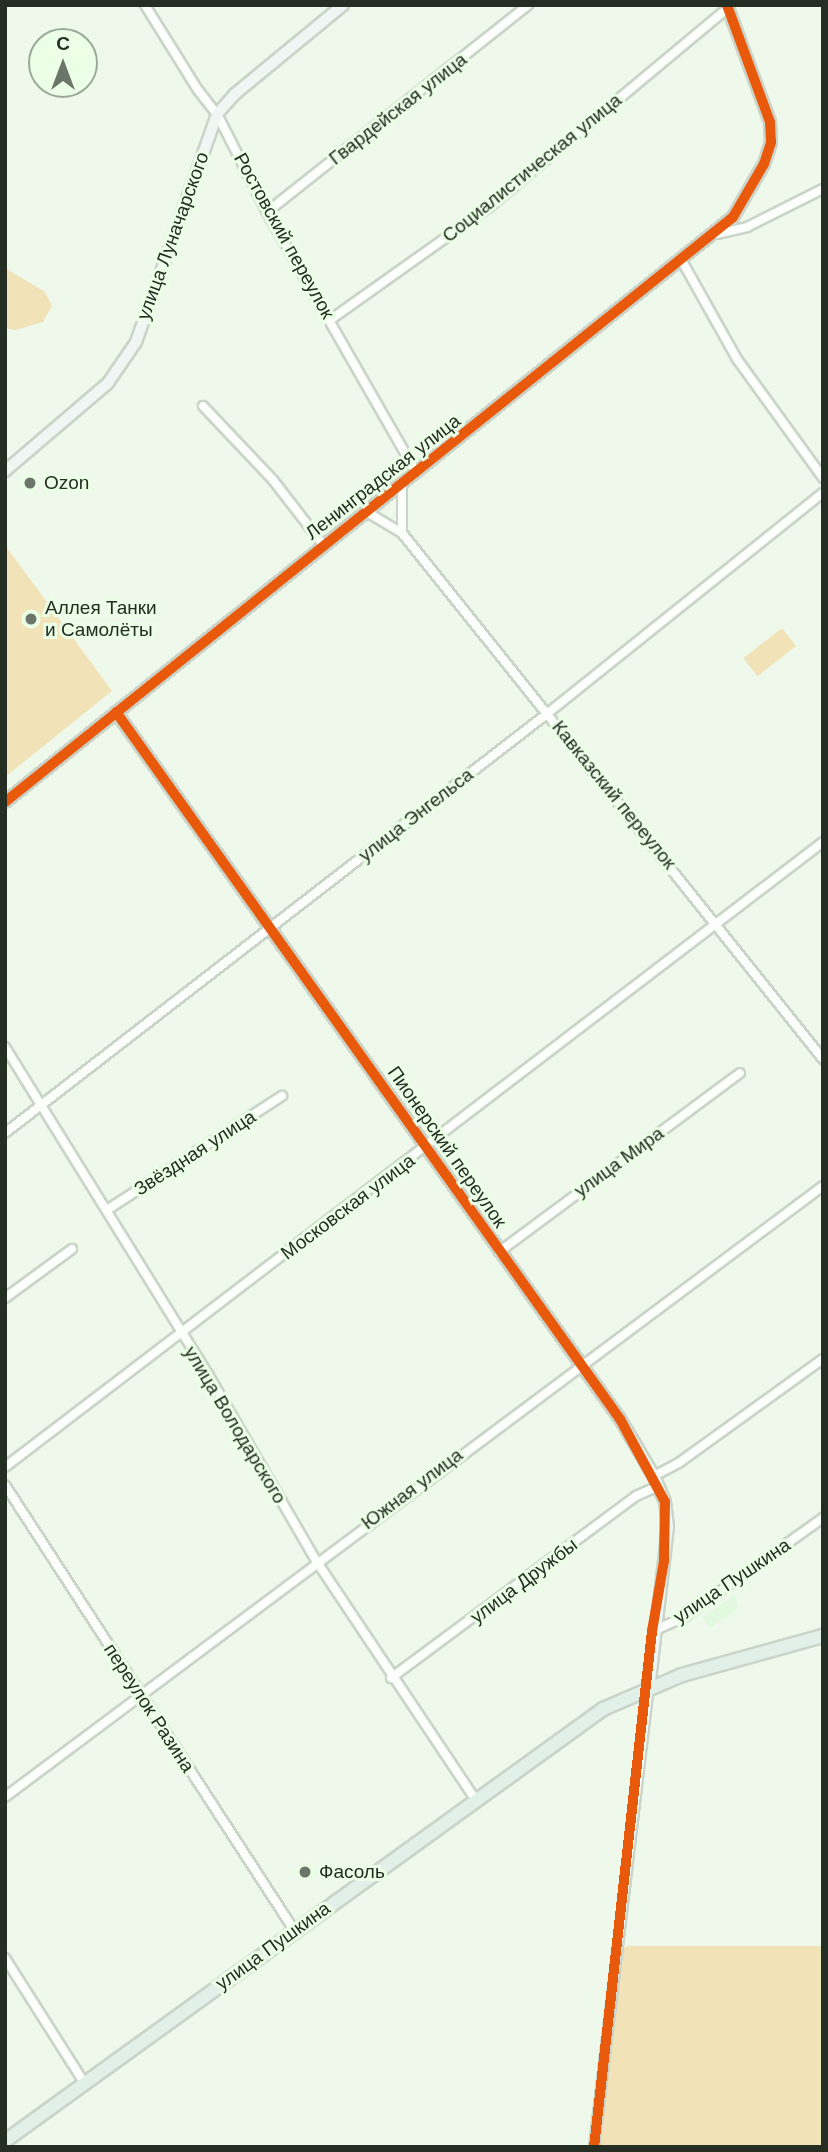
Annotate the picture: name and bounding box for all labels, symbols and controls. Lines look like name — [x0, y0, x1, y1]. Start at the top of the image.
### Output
north arrow — [28, 28, 98, 98]
text: С — [56, 33, 70, 54]
street label: Гвардейская улица — [325, 48, 471, 170]
street label: Социалистическая улица — [438, 89, 626, 247]
street label: улица Луначарского — [132, 149, 214, 323]
street label: Ростовский переулок — [229, 149, 339, 323]
street label: Ленинградская улица — [301, 409, 465, 545]
place label: Ozon — [44, 472, 89, 494]
marker: Ozon — [22, 475, 38, 491]
place label: Аллея Танки и Самолёты — [45, 597, 157, 641]
marker: Аллея Танки и Самолёты — [23, 611, 39, 627]
street label: Кавказский переулок — [547, 716, 681, 874]
street label: улица Энгельса — [354, 763, 478, 867]
street label: Пионерский переулок — [383, 1062, 511, 1232]
street label: Звёздная улица — [130, 1105, 260, 1201]
street label: улица Мира — [570, 1122, 668, 1202]
street label: Московская улица — [277, 1149, 419, 1265]
street label: улица Володарского — [179, 1342, 291, 1508]
street label: Южная улица — [357, 1444, 467, 1534]
street label: улица Дружбы — [466, 1533, 582, 1629]
street label: улица Пушкина — [669, 1534, 795, 1628]
street label: переулок Разина — [99, 1639, 199, 1777]
place label: Фасоль — [319, 1861, 385, 1883]
marker: Фасоль — [297, 1864, 313, 1880]
street label: улица Пушкина — [211, 1897, 335, 1995]

